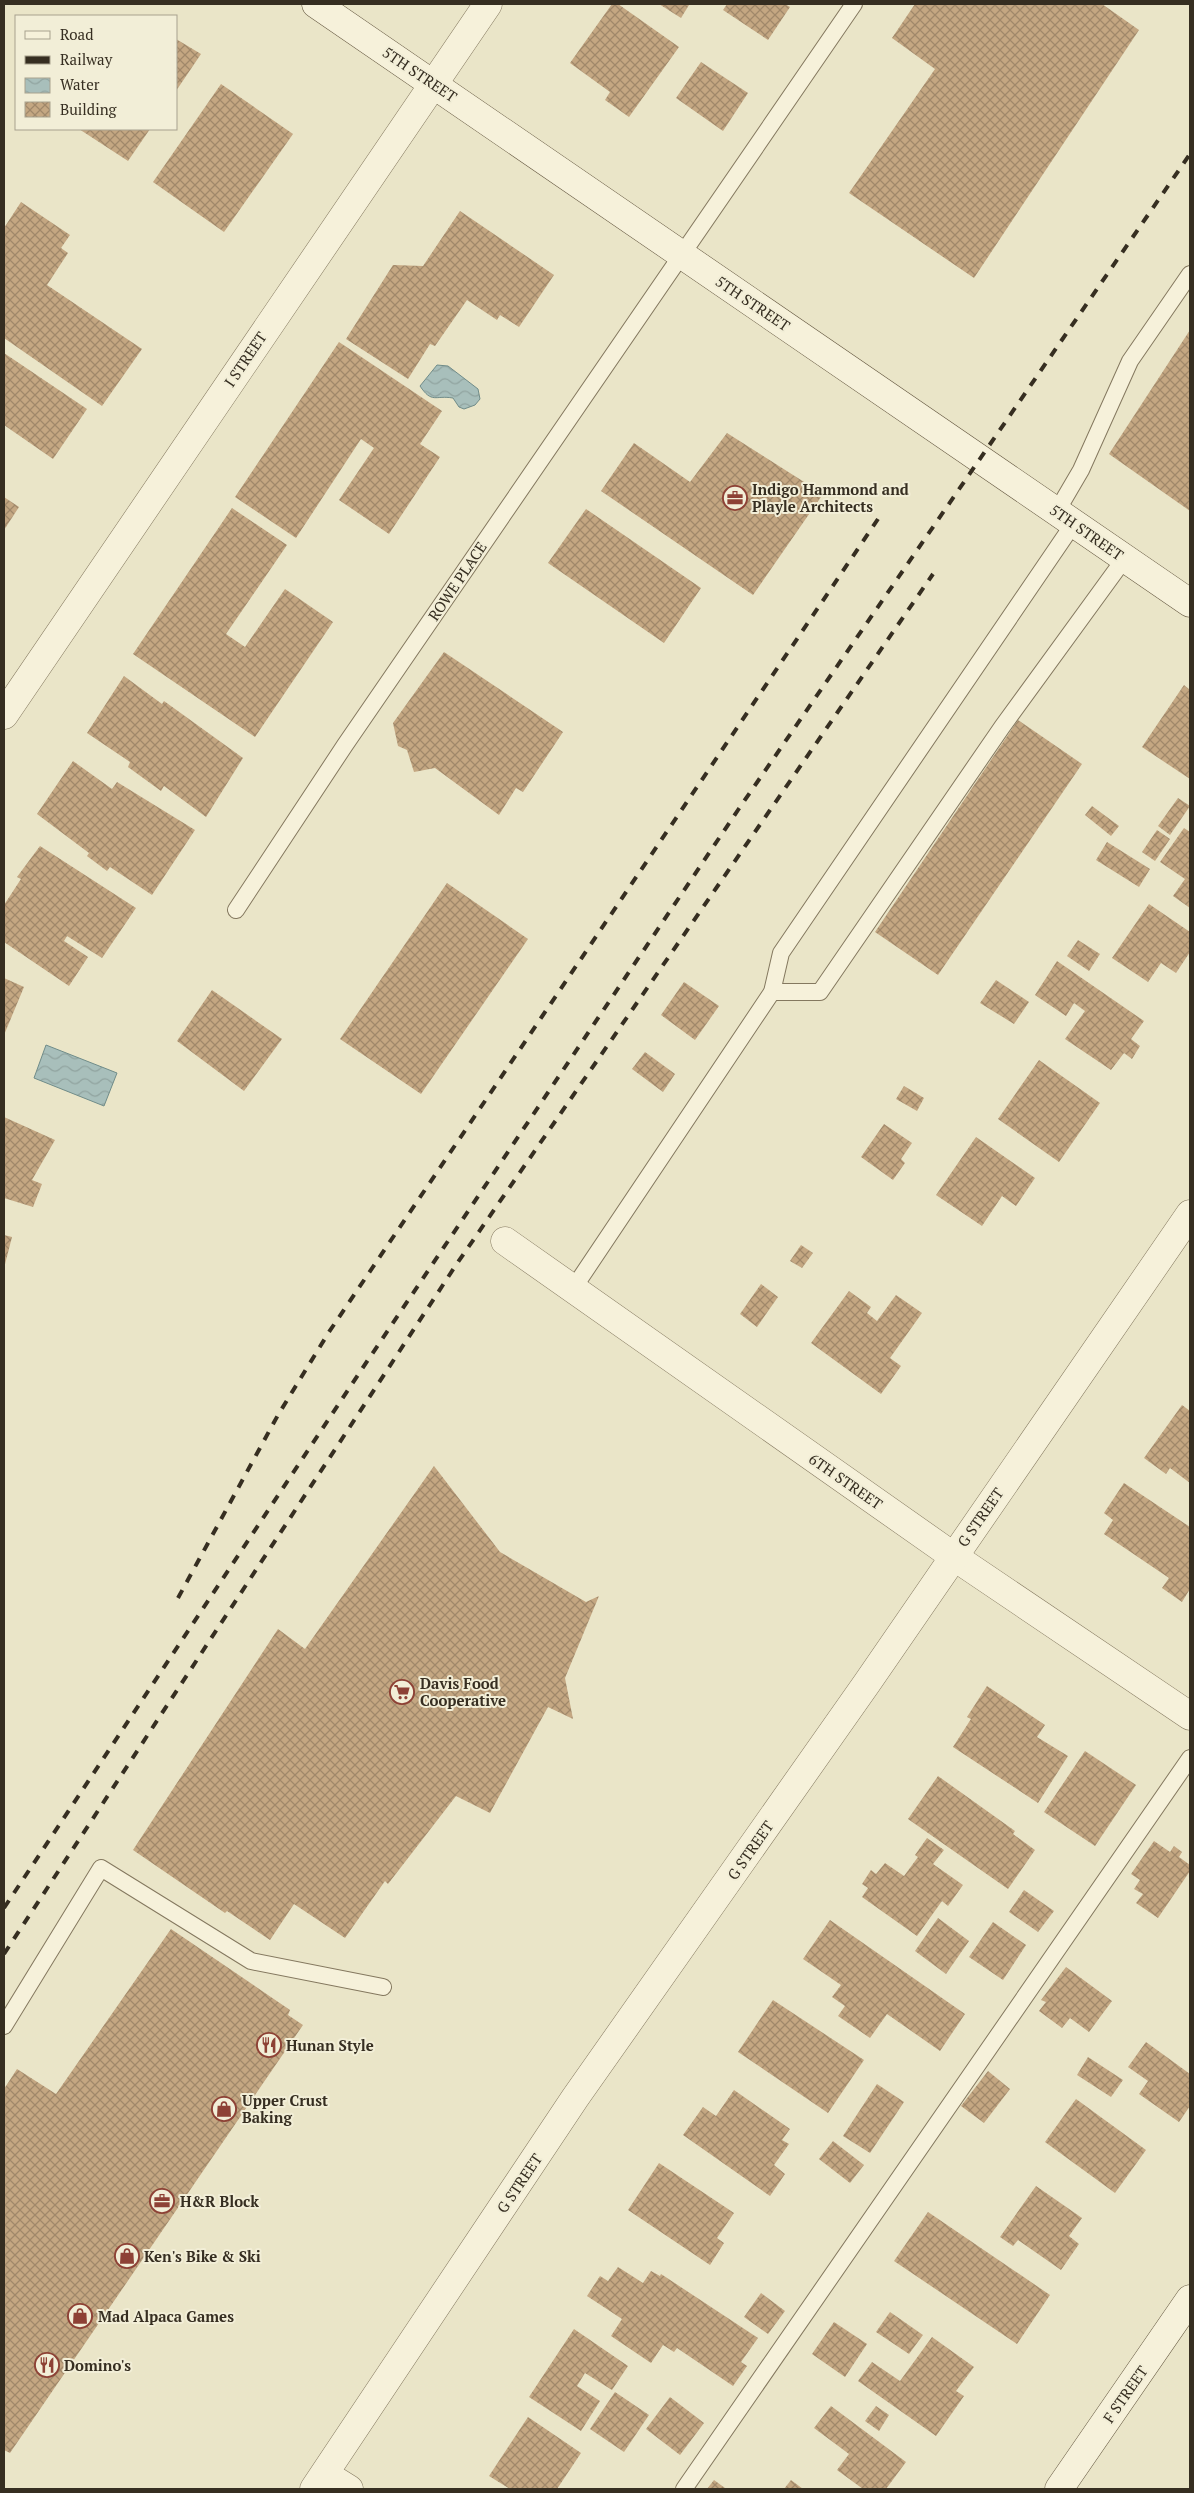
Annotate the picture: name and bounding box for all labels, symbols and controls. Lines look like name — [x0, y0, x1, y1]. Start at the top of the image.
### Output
legend — [15, 15, 178, 130]
text: Road — [60, 24, 93, 44]
street label: 5TH STREET — [379, 42, 461, 106]
text: Railway — [60, 49, 113, 69]
text: Water — [60, 74, 100, 94]
text: Building — [60, 99, 118, 119]
street label: 5TH STREET — [712, 271, 794, 335]
street label: I STREET — [219, 327, 271, 391]
place label: Indigo Hammond and Playle Architects — [752, 479, 909, 516]
office icon: Indigo Hammond and Playle Architects — [722, 485, 748, 511]
street label: 5TH STREET — [1046, 499, 1128, 565]
street label: ROWE PLACE — [423, 538, 491, 624]
street label: 6TH STREET — [805, 1448, 887, 1514]
street label: G STREET — [952, 1484, 1008, 1550]
place label: Davis Food Cooperative — [420, 1673, 506, 1710]
supermarket icon: Davis Food Cooperative — [389, 1679, 415, 1705]
street label: G STREET — [722, 1817, 778, 1883]
restaurant icon: Hunan Style — [256, 2032, 282, 2058]
place label: Hunan Style — [286, 2035, 374, 2055]
place label: Upper Crust Baking — [242, 2090, 328, 2127]
shop icon: Upper Crust Baking — [211, 2096, 237, 2122]
street label: G STREET — [492, 2149, 546, 2217]
office icon: H&R Block — [149, 2188, 175, 2214]
place label: H&R Block — [180, 2191, 259, 2211]
shop icon: Ken's Bike & Ski — [114, 2243, 140, 2269]
place label: Ken's Bike & Ski — [144, 2246, 261, 2266]
shop icon: Mad Alpaca Games — [67, 2303, 93, 2329]
place label: Mad Alpaca Games — [98, 2306, 234, 2326]
restaurant icon: Domino's — [34, 2352, 60, 2378]
place label: Domino's — [64, 2355, 131, 2375]
street label: F STREET — [1098, 2361, 1152, 2427]

